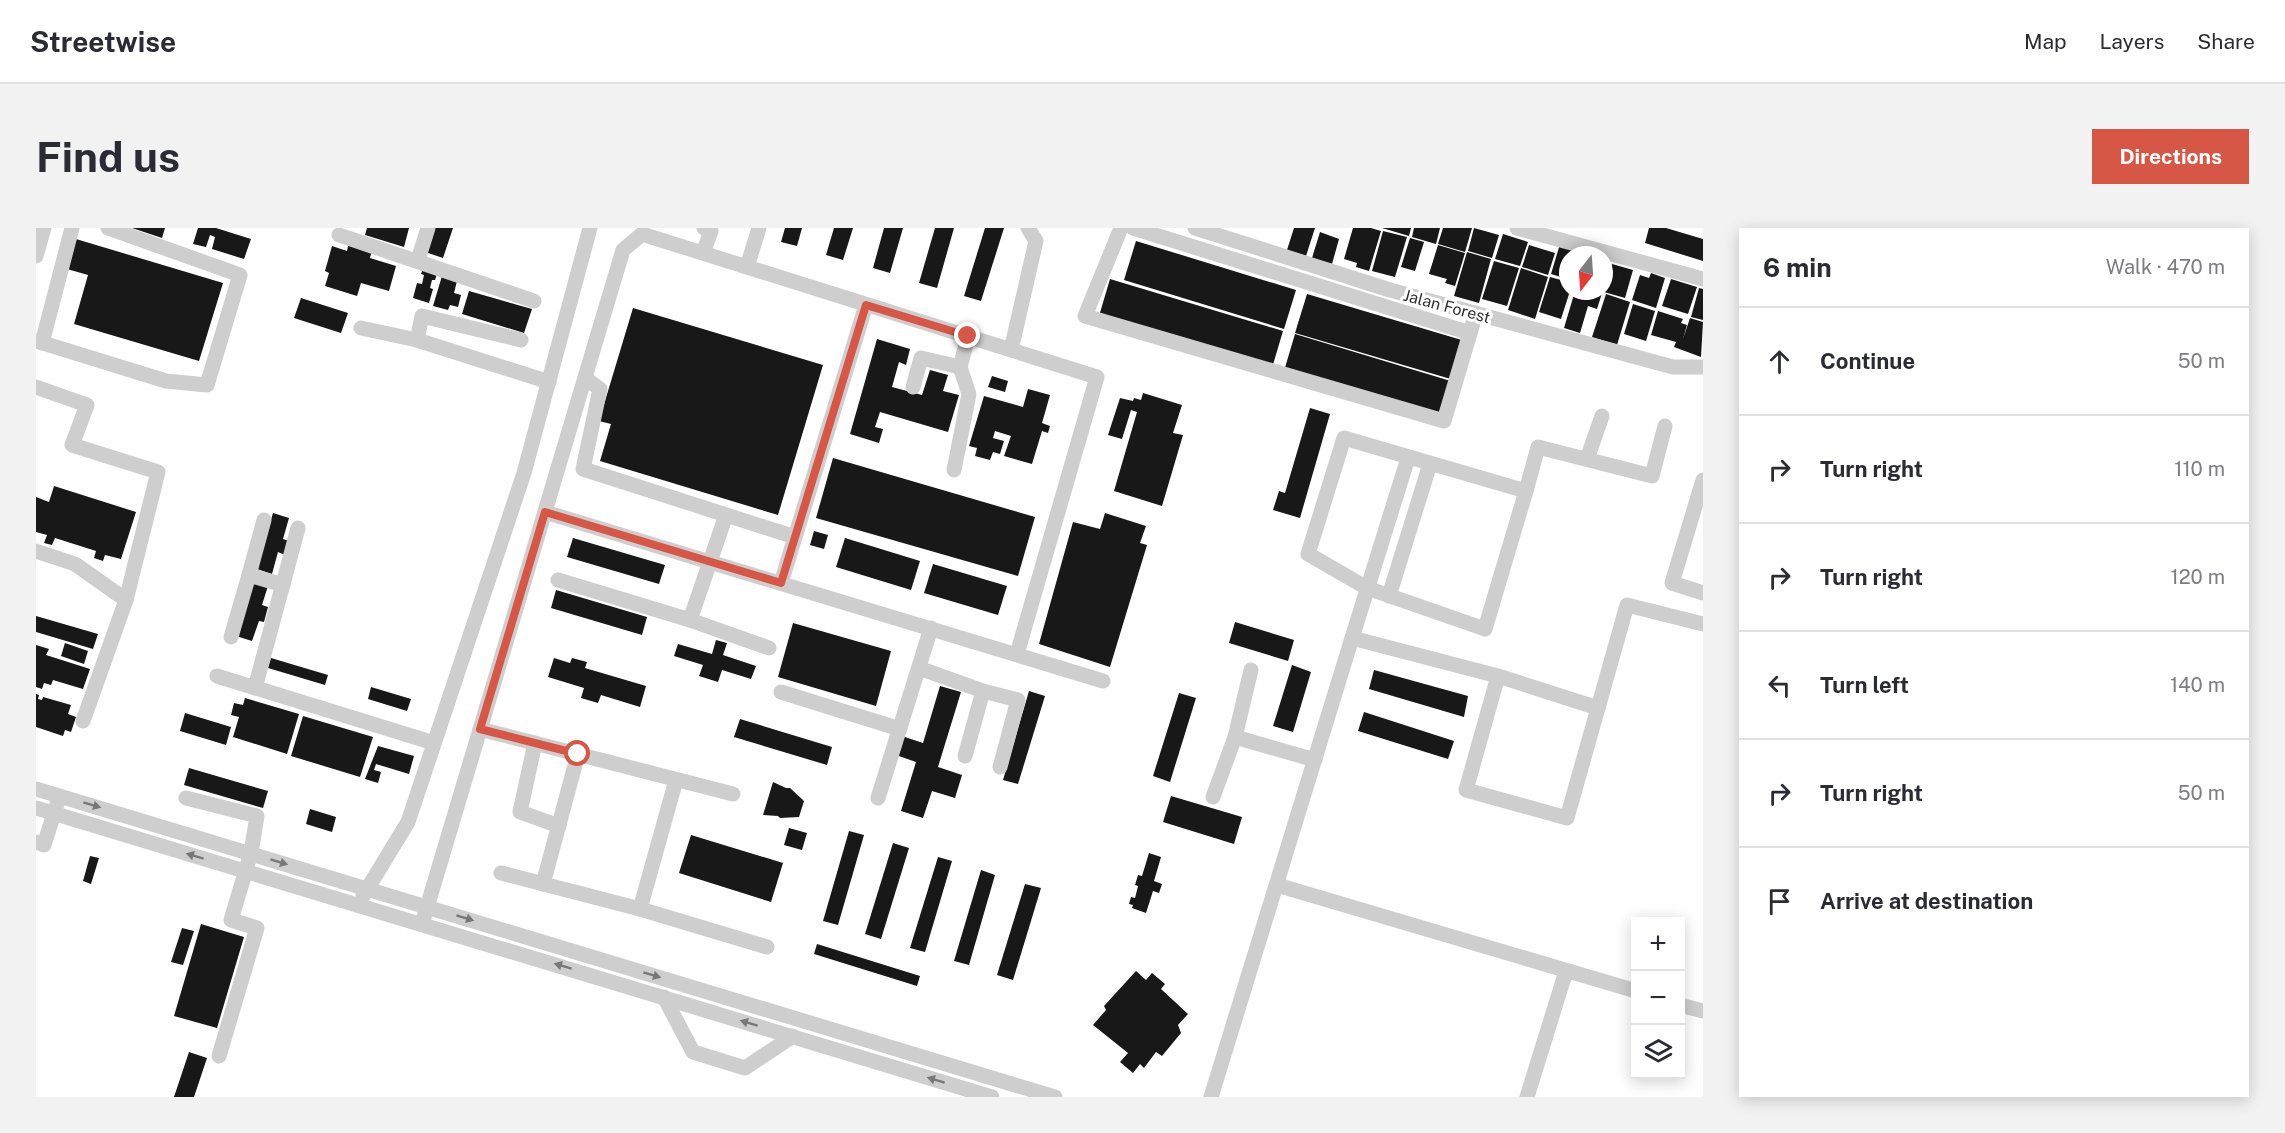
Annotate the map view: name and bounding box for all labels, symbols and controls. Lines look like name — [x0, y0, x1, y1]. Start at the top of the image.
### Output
text: Streetwise — [30, 25, 176, 58]
text: Map — [2024, 29, 2067, 54]
text: Layers — [2100, 29, 2164, 54]
text: Share — [2197, 29, 2255, 54]
button: Directions — [2092, 129, 2249, 184]
text: Find us — [36, 132, 180, 181]
north arrow — [1559, 246, 1613, 300]
text: 6 min — [1763, 252, 1832, 283]
text: Walk · 470 m — [2106, 255, 2225, 279]
street label: Jalan Forest — [1401, 286, 1493, 327]
route end — [954, 322, 980, 348]
icon: ahead — [1763, 345, 1796, 378]
text: Continue — [1820, 348, 1915, 374]
text: 50 m — [2178, 349, 2225, 373]
icon: right — [1763, 453, 1796, 486]
text: Turn right — [1820, 456, 1923, 482]
text: 110 m — [2174, 457, 2225, 481]
icon: right — [1763, 561, 1796, 594]
text: Turn right — [1820, 564, 1923, 590]
text: 120 m — [2171, 565, 2225, 589]
icon: left — [1763, 669, 1796, 702]
text: Turn left — [1820, 672, 1909, 698]
text: 140 m — [2170, 673, 2225, 697]
route start — [564, 740, 590, 766]
icon: right — [1763, 777, 1796, 810]
text: Turn right — [1820, 780, 1923, 806]
text: 50 m — [2178, 781, 2225, 805]
one-way arrow — [83, 801, 101, 810]
one-way arrow — [186, 851, 204, 860]
one-way arrow — [270, 858, 288, 867]
icon: arrive — [1763, 885, 1796, 918]
text: Arrive at destination — [1820, 888, 2033, 914]
one-way arrow — [457, 914, 475, 923]
map controls — [1631, 917, 1685, 1079]
button: + — [1631, 917, 1685, 971]
one-way arrow — [554, 961, 572, 970]
one-way arrow — [643, 970, 661, 980]
button: − — [1631, 971, 1685, 1025]
one-way arrow — [740, 1018, 758, 1027]
button: layers — [1631, 1025, 1685, 1079]
one-way arrow — [927, 1075, 945, 1084]

